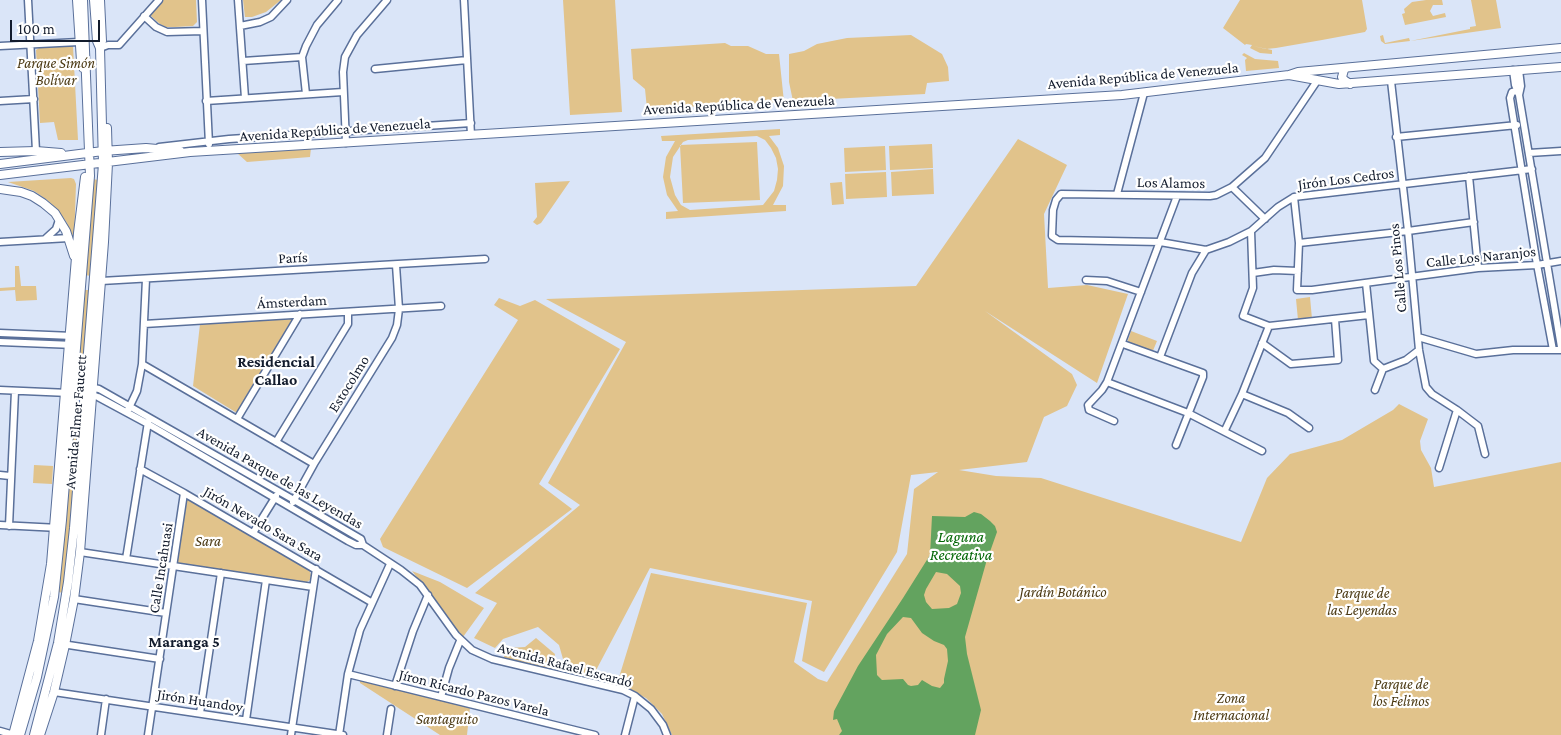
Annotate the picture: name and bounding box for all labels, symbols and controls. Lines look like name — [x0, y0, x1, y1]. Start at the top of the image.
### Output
scale bar — [12, 10, 102, 42]
text: 100 m — [18, 21, 55, 37]
park label: Parque Simón Bolívar — [17, 54, 95, 89]
street label: Avenida República de Venezuela — [1047, 59, 1239, 93]
street label: Avenida República de Venezuela — [643, 91, 835, 119]
street label: Avenida República de Venezuela — [239, 114, 431, 146]
street label: Jirón Los Cedros — [1297, 164, 1395, 194]
street label: Los Alamos — [1137, 173, 1205, 193]
street label: Calle Los Pinos — [1385, 223, 1411, 313]
street label: Calle Los Naranjos — [1425, 242, 1537, 272]
street label: París — [278, 248, 308, 268]
street label: Ámsterdam — [257, 291, 327, 313]
district label: Residencial Callao — [237, 352, 315, 390]
street label: Estocolmo — [325, 352, 373, 416]
street label: Avenida Elmer Faucett — [61, 354, 91, 490]
street label: Avenida Parque de las Leyendas — [194, 423, 366, 533]
street label: Jirón Nevado Sara Sara — [200, 483, 326, 565]
street label: Calle Incahuasi — [145, 521, 177, 615]
water label: Laguna Recreativa — [930, 527, 992, 565]
park label: Sara — [195, 532, 221, 550]
park label: Jardín Botánico — [1019, 583, 1107, 601]
park label: Parque de las Leyendas — [1327, 584, 1397, 619]
district label: Maranga 5 — [148, 632, 220, 652]
street label: Avenida Rafael Escardó — [496, 638, 634, 692]
street label: Jíron Ricardo Pazos Varela — [397, 666, 551, 720]
park label: Parque de los Felinos — [1373, 675, 1429, 710]
street label: Jirón Huandoy — [156, 685, 244, 717]
park label: Zona Internacional — [1193, 689, 1269, 724]
park label: Santaguito — [416, 710, 478, 728]

